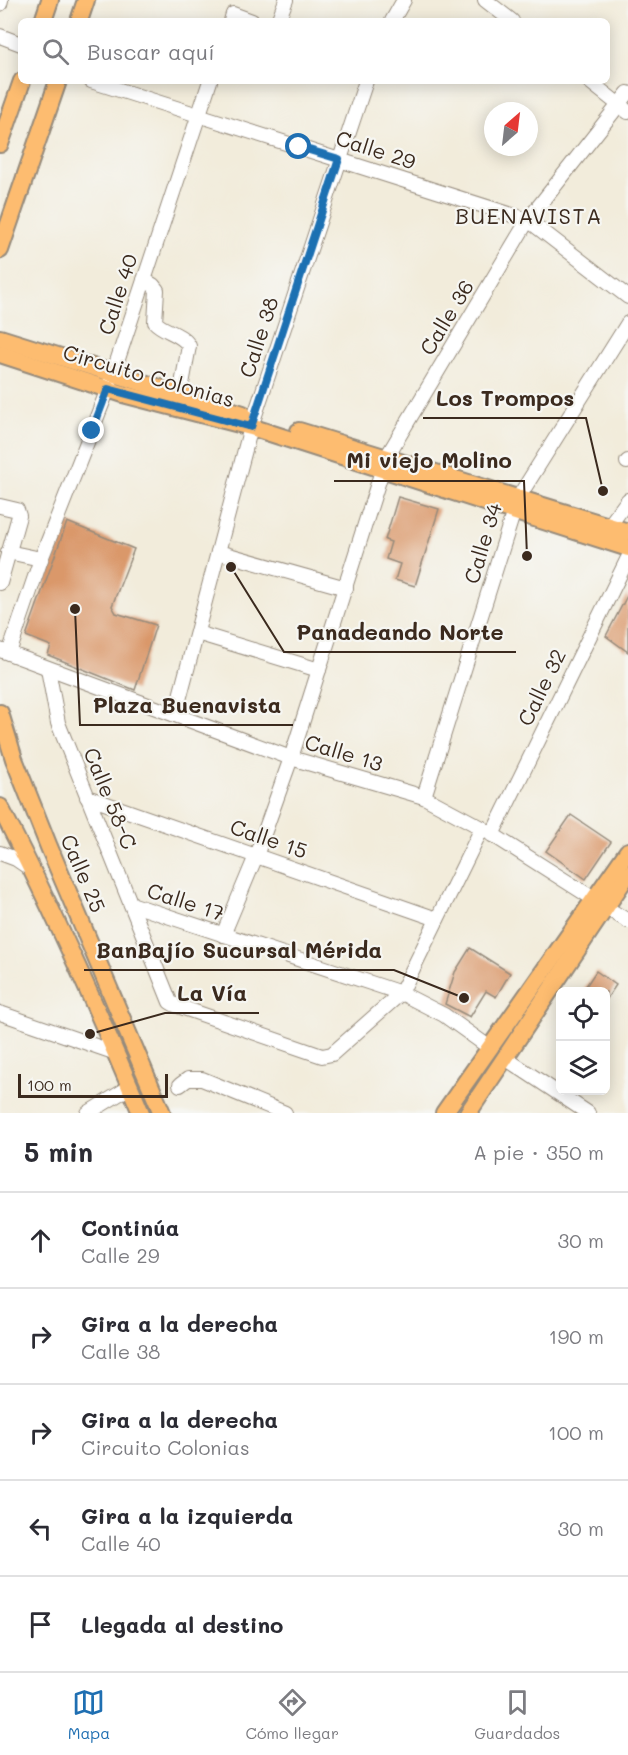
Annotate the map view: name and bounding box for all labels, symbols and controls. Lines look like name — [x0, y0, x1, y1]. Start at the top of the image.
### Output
search box — [18, 18, 610, 84]
icon: search — [39, 35, 72, 68]
text: Buscar aquí — [87, 37, 215, 66]
north arrow — [484, 102, 538, 156]
street label: Calle 29 — [333, 123, 419, 175]
route start — [285, 133, 311, 159]
district label: BUENAVISTA — [455, 201, 603, 230]
street label: Calle 40 — [91, 250, 143, 338]
street label: Calle 36 — [413, 274, 479, 360]
street label: Calle 38 — [232, 293, 284, 381]
street label: Circuito Colonias — [60, 338, 238, 412]
callout: Los Trompos — [423, 378, 586, 418]
text: Los Trompos — [436, 383, 574, 412]
route end — [78, 417, 104, 443]
callout: Mi viejo Molino — [334, 441, 524, 481]
text: Mi viejo Molino — [346, 445, 512, 474]
street label: Calle 34 — [457, 499, 507, 587]
callout: Panadeando Norte — [284, 612, 516, 652]
text: Panadeando Norte — [296, 617, 504, 646]
street label: Calle 32 — [511, 644, 571, 730]
callout: Plaza Buenavista — [80, 685, 293, 725]
text: Plaza Buenavista — [93, 690, 281, 719]
street label: Calle 13 — [302, 727, 386, 777]
street label: Calle 58-C — [78, 743, 144, 853]
street label: Calle 15 — [227, 812, 311, 864]
street label: Calle 25 — [55, 830, 113, 916]
street label: Calle 17 — [144, 876, 228, 926]
callout: BanBajío Sucursal Mérida — [84, 930, 394, 970]
text: BanBajío Sucursal Mérida — [96, 935, 382, 964]
callout: La Vía — [165, 973, 259, 1013]
text: La Vía — [177, 978, 247, 1007]
map controls — [556, 987, 610, 1095]
button: locate — [556, 987, 610, 1041]
button: layers — [556, 1041, 610, 1095]
scale bar — [18, 1071, 168, 1098]
text: 100 m — [27, 1074, 72, 1095]
text: 5 min — [24, 1135, 93, 1169]
text: A pie · 350 m — [473, 1139, 604, 1165]
text: Continúa — [81, 1213, 179, 1242]
icon: ahead — [24, 1224, 57, 1257]
text: 30 m — [558, 1227, 604, 1253]
text: Calle 29 — [81, 1242, 160, 1268]
text: Gira a la derecha — [81, 1309, 278, 1338]
icon: right — [24, 1320, 57, 1353]
text: 190 m — [549, 1323, 604, 1349]
text: Calle 38 — [81, 1338, 160, 1364]
text: Gira a la derecha — [81, 1405, 278, 1434]
icon: right — [24, 1416, 57, 1449]
text: 100 m — [548, 1419, 604, 1445]
text: Circuito Colonias — [81, 1434, 250, 1460]
text: Gira a la izquierda — [81, 1501, 293, 1530]
icon: left — [24, 1512, 57, 1545]
text: 30 m — [558, 1515, 604, 1541]
text: Calle 40 — [81, 1530, 161, 1556]
icon: arrive — [24, 1608, 57, 1641]
text: Llegada al destino — [81, 1610, 283, 1639]
tab: Mapa — [68, 1686, 110, 1743]
tab: Cómo llegar — [245, 1686, 339, 1743]
tab: Guardados — [474, 1686, 560, 1743]

